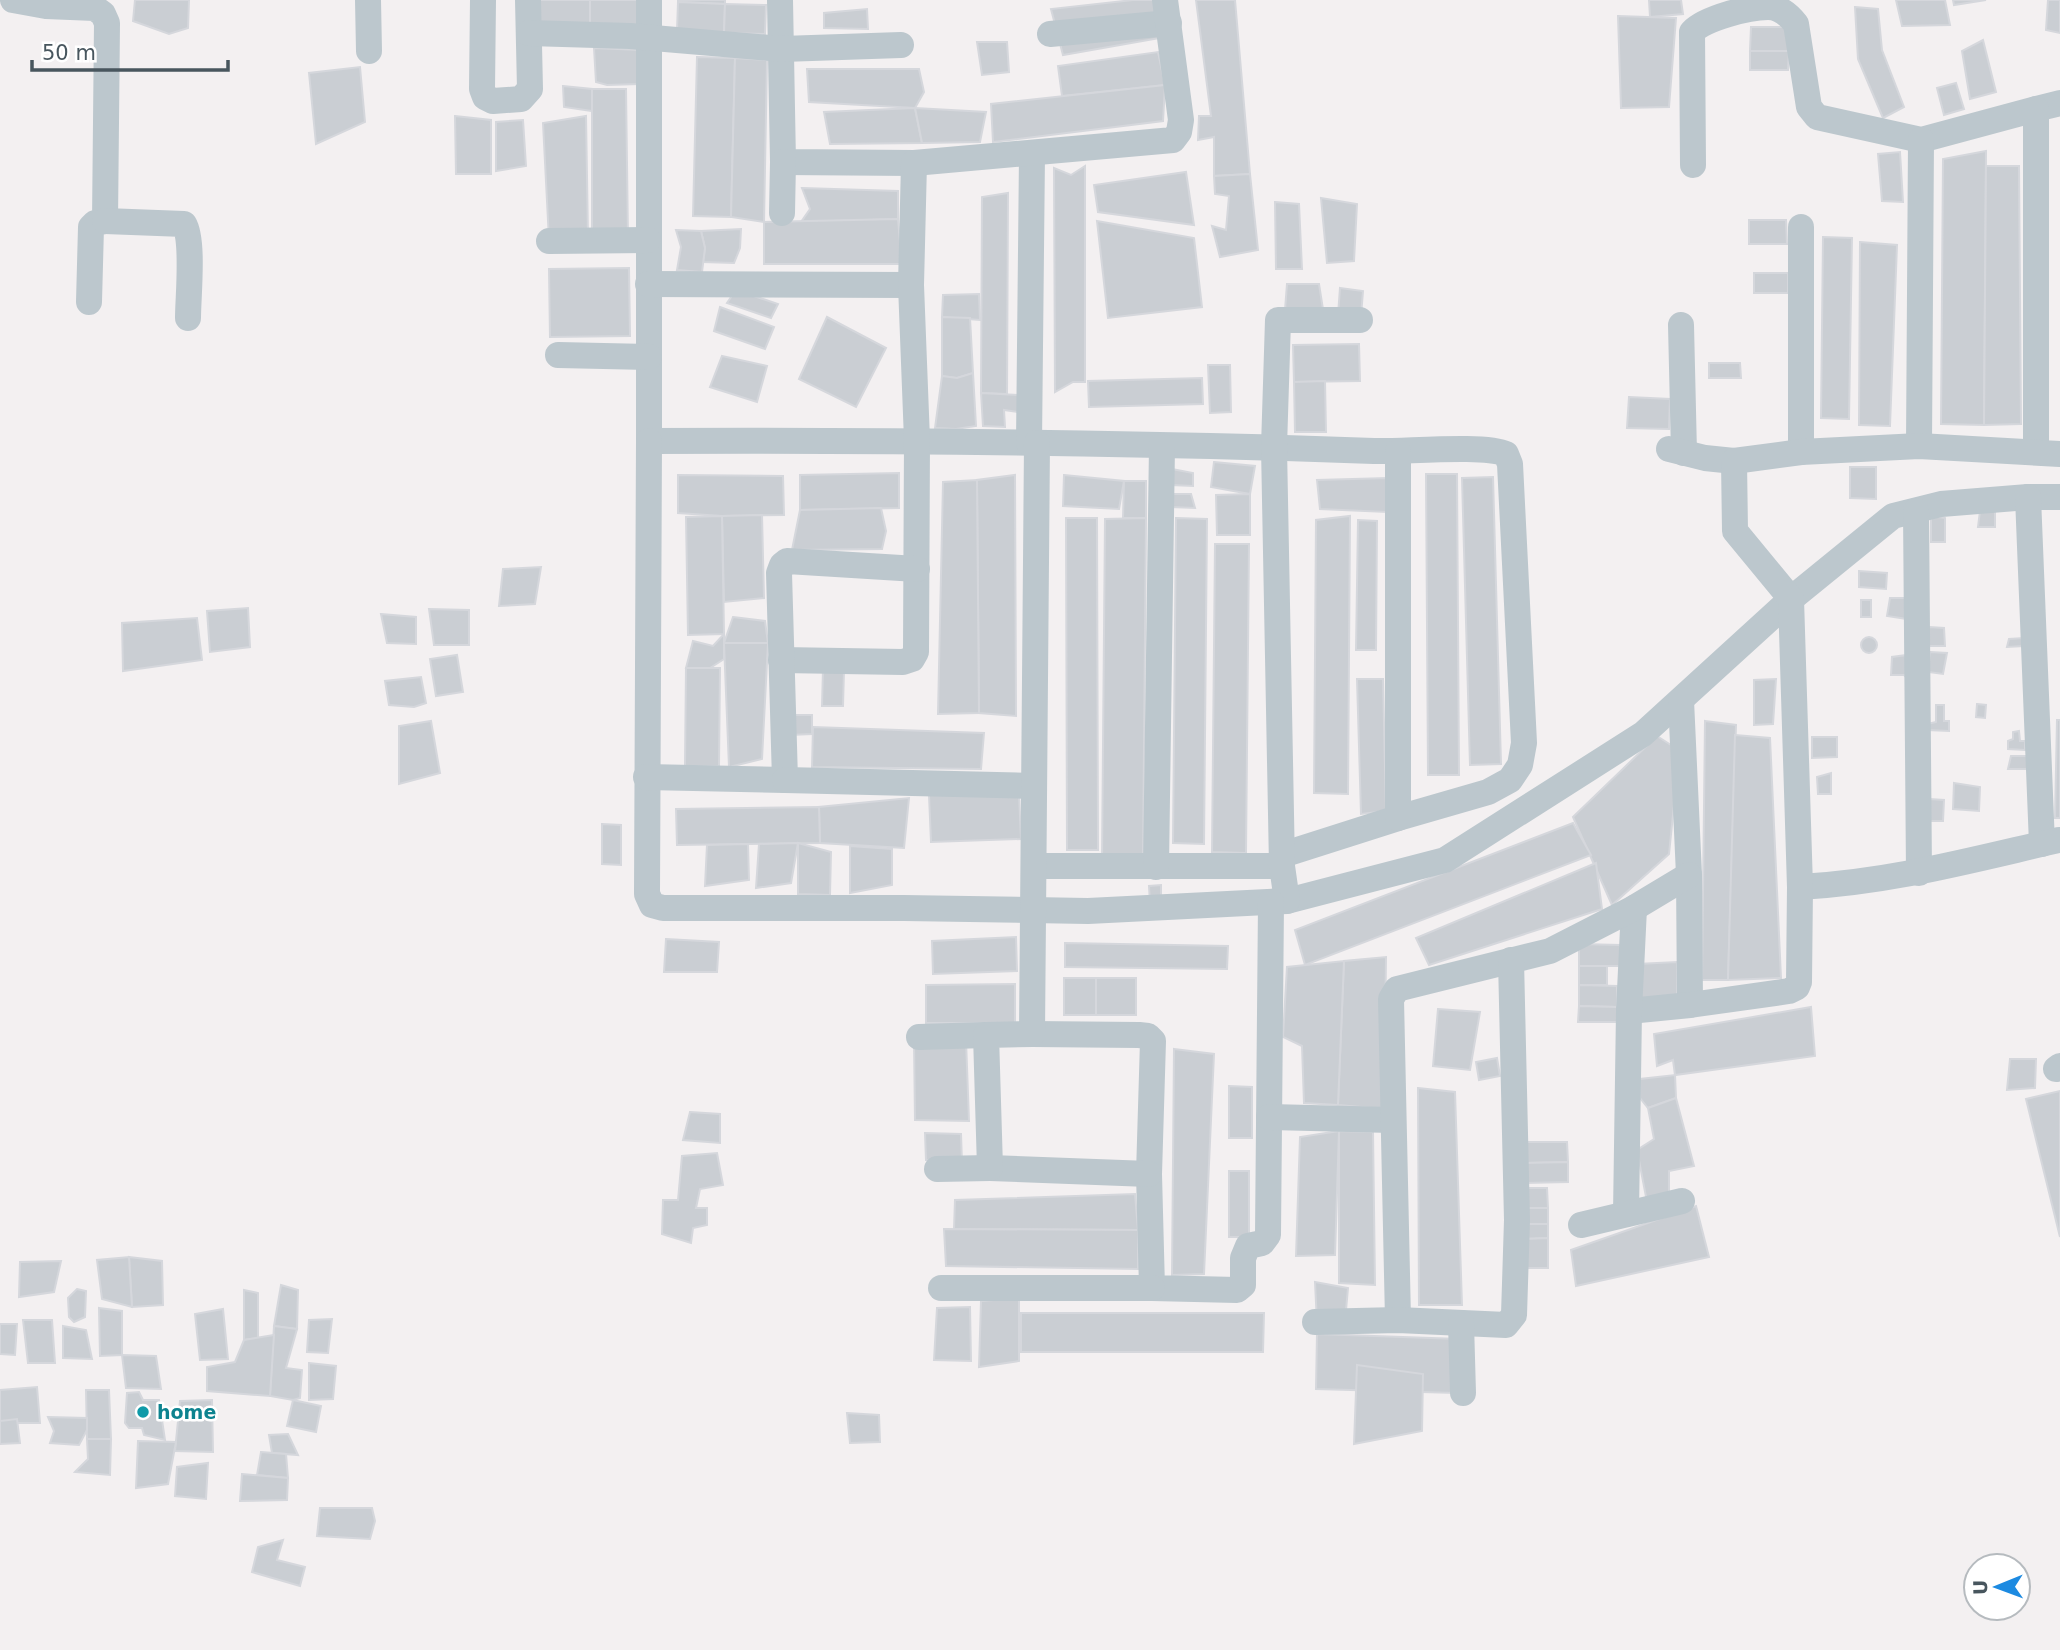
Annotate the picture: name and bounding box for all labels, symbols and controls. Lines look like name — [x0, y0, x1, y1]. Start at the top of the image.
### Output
scale bar — [32, 28, 228, 72]
text: 50 m — [42, 41, 96, 65]
place label: home — [157, 1401, 216, 1423]
marker: home — [135, 1404, 151, 1420]
north arrow — [1962, 1552, 2032, 1622]
text: U — [1969, 1579, 1991, 1595]

